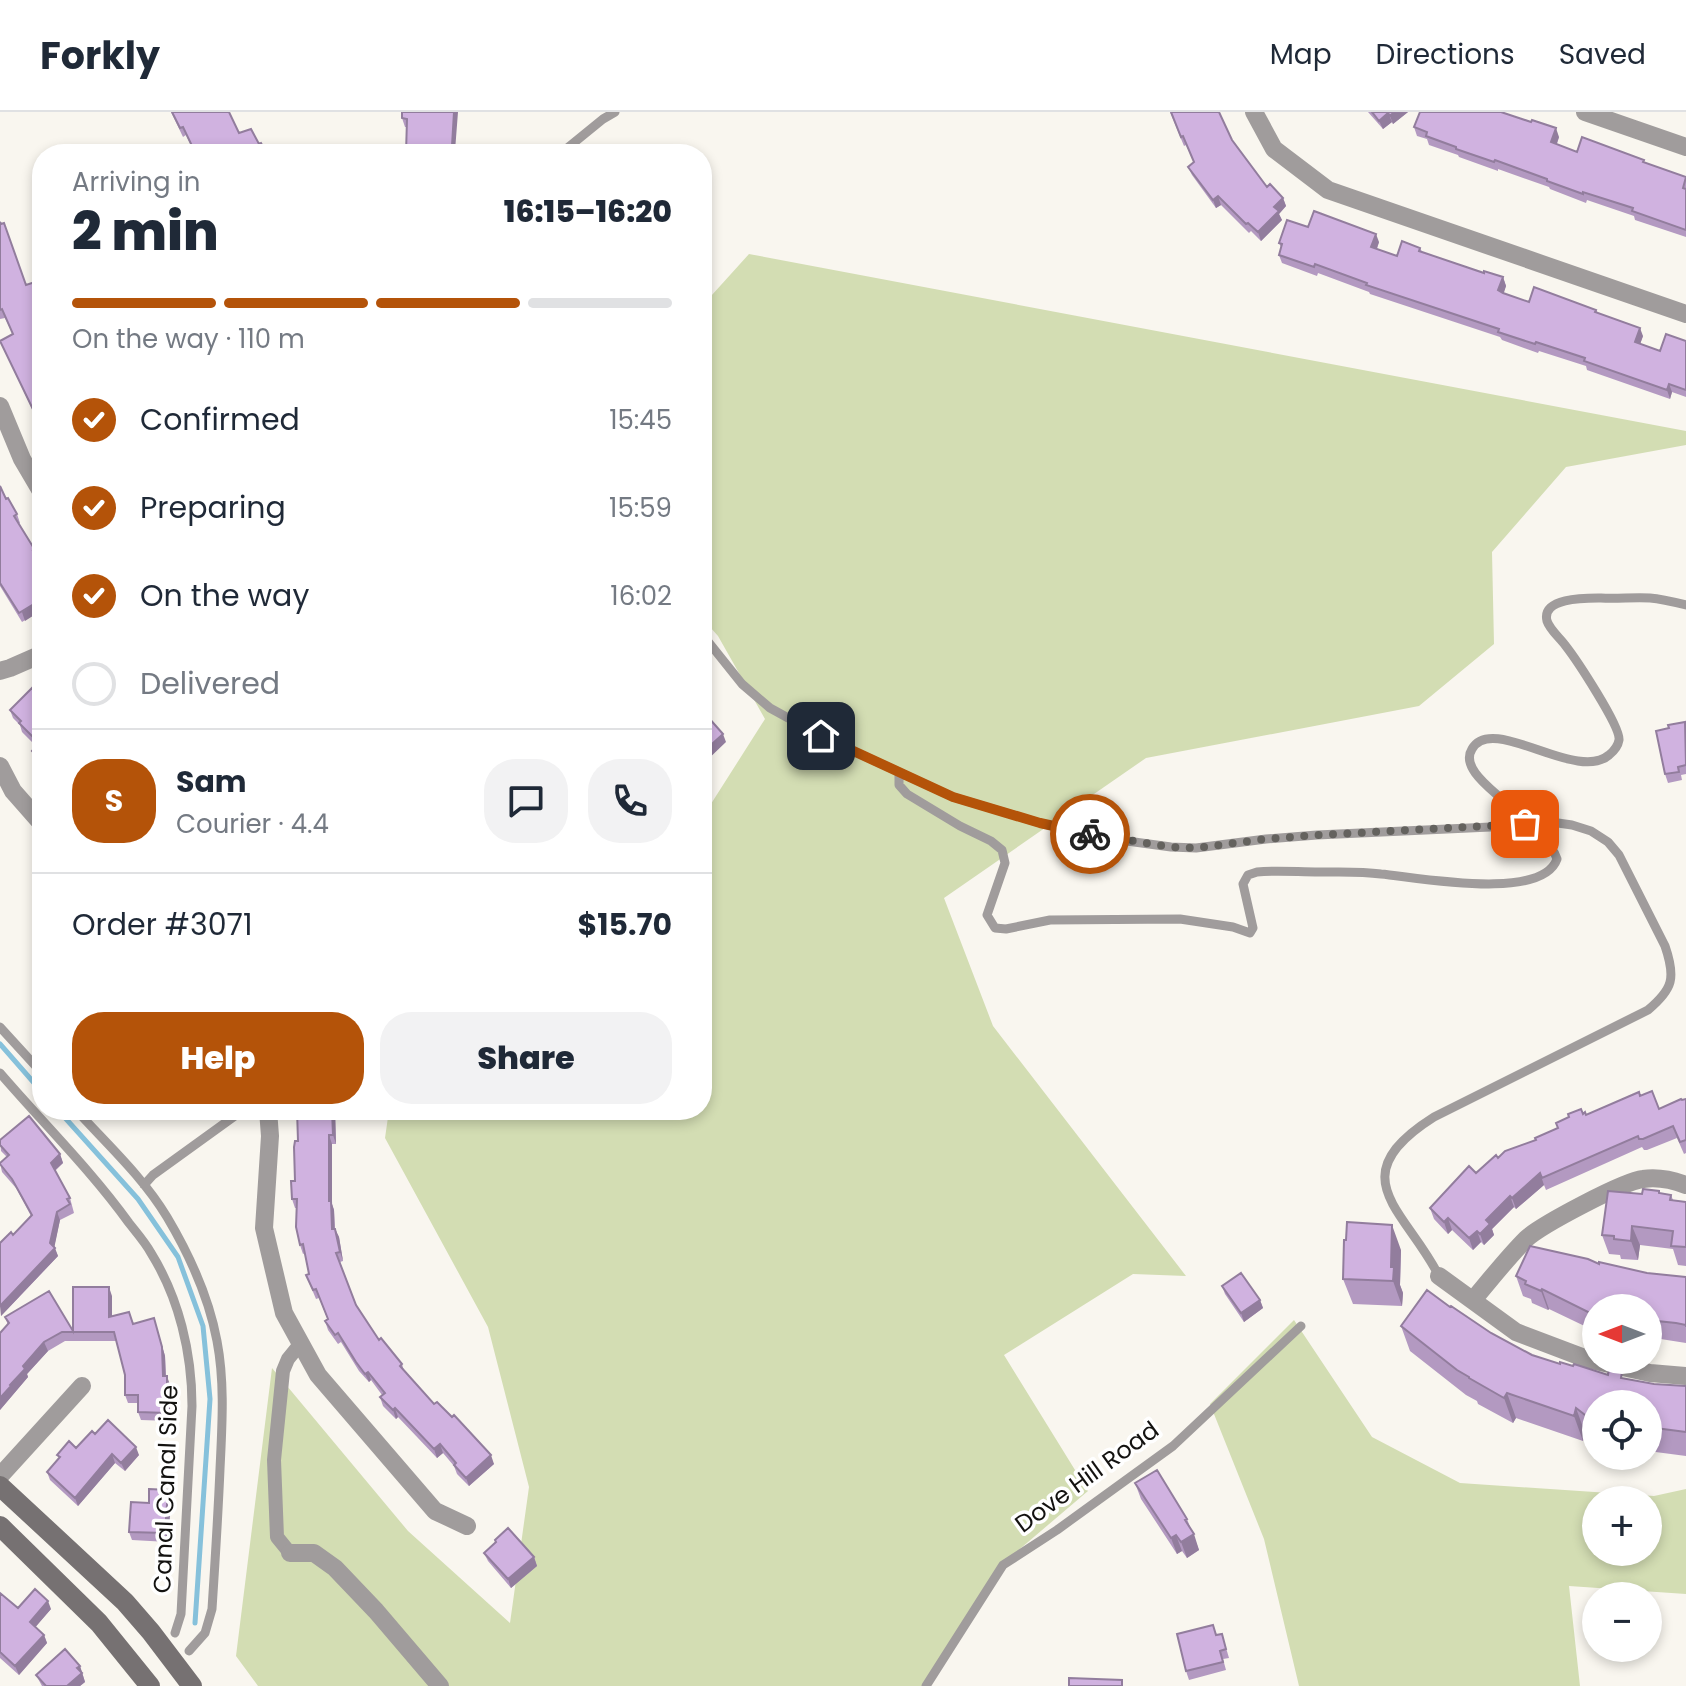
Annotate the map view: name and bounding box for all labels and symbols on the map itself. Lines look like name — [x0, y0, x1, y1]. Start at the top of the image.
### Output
pin — [787, 702, 855, 770]
pin — [1491, 790, 1559, 858]
courier — [1050, 794, 1130, 874]
north arrow — [1582, 1294, 1662, 1374]
street label: Canal Canal Side — [145, 1384, 186, 1594]
street label: Dove Hill Road — [1008, 1413, 1165, 1540]

